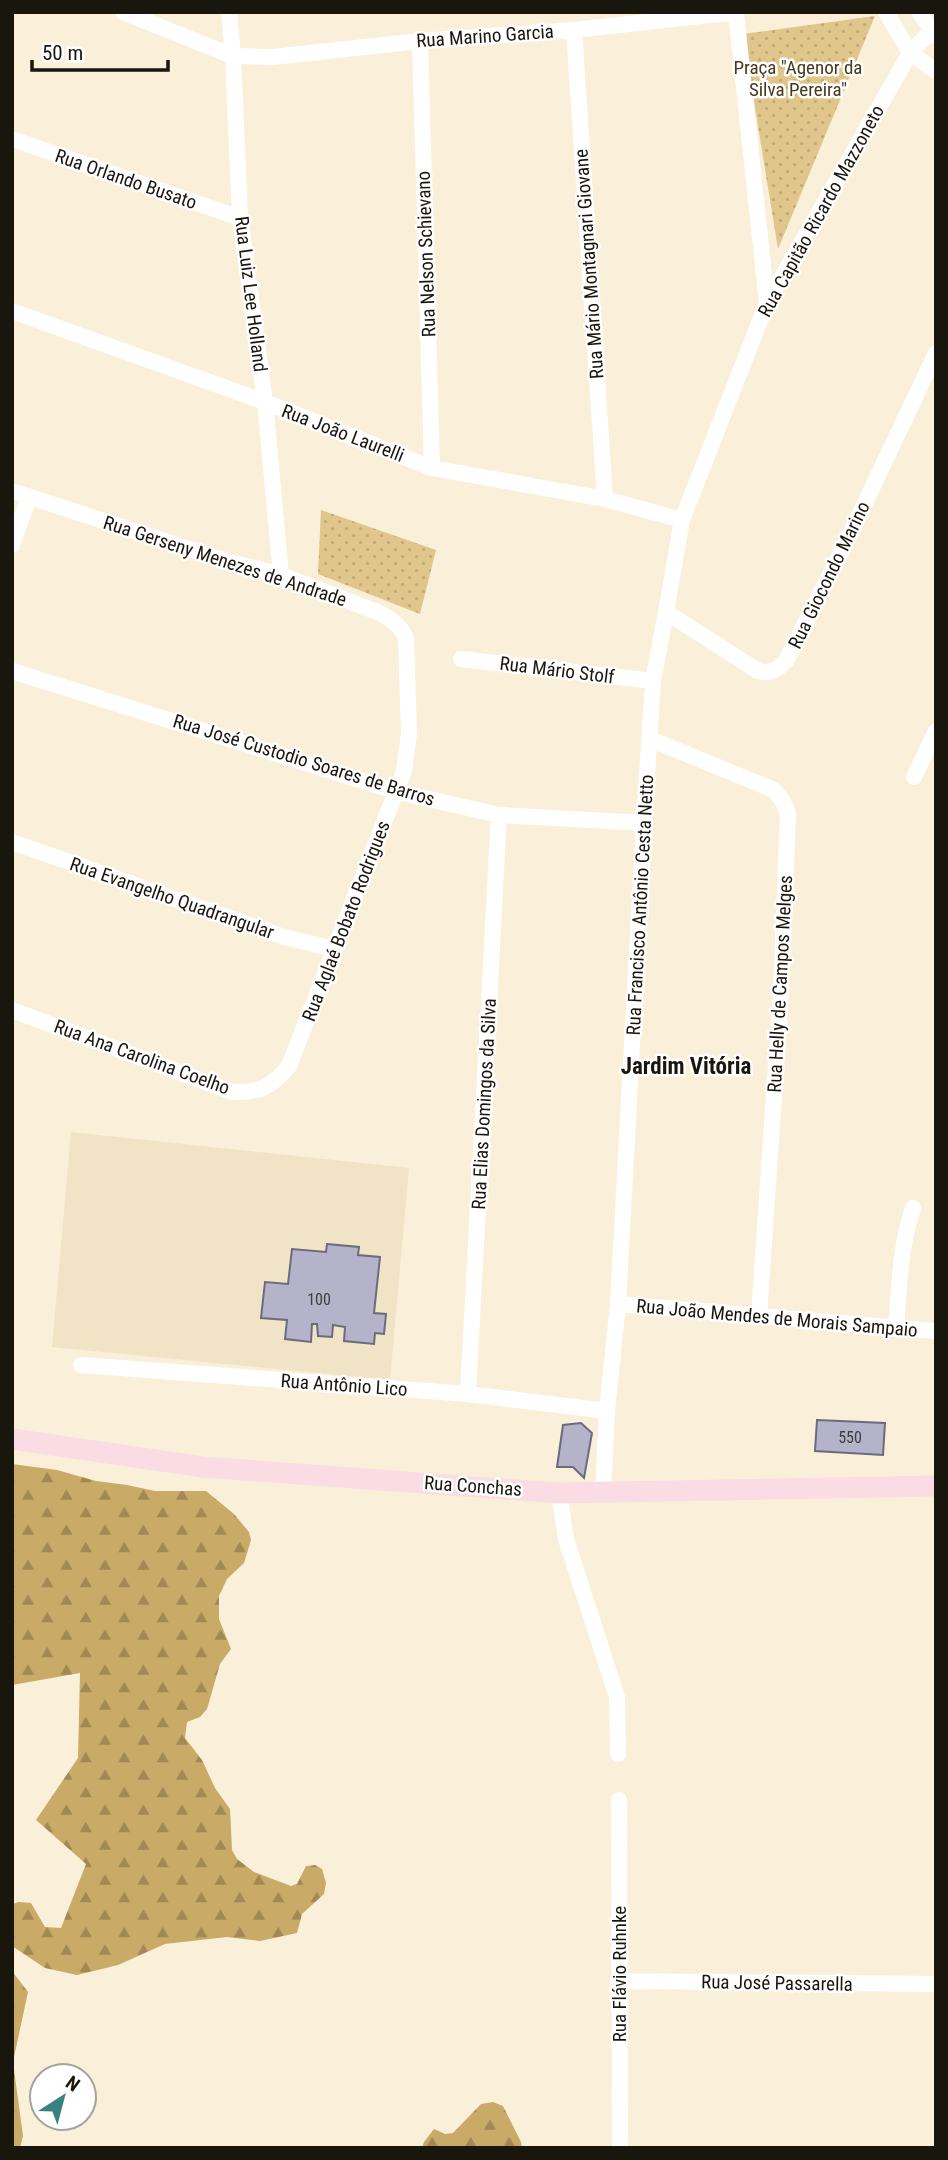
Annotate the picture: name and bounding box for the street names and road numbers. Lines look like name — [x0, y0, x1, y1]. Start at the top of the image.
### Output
street label: Rua Marino Garcia — [416, 20, 554, 52]
street label: Rua Capitão Ricardo Mazzoneto — [753, 101, 889, 321]
street label: Rua Orlando Busato — [52, 144, 200, 214]
street label: Rua Mário Montagnari Giovane — [569, 148, 609, 380]
street label: Rua Nelson Schievano — [412, 170, 440, 338]
street label: Rua Luiz Lee Holland — [230, 215, 272, 373]
street label: Rua João Laurelli — [278, 399, 408, 467]
street label: Rua Giocondo Marino — [783, 498, 875, 652]
street label: Rua Gerseny Menezes de Andrade — [101, 511, 350, 611]
street label: Rua Mário Stolf — [498, 652, 616, 688]
street label: Rua José Custodio Soares de Barros — [170, 709, 438, 811]
street label: Rua Francisco Antônio Cesta Netto — [622, 774, 658, 1036]
street label: Rua Aglaé Bobato Rodrigues — [297, 818, 395, 1024]
street label: Rua Evangelho Quadrangular — [67, 852, 277, 944]
street label: Rua Helly de Campos Melges — [763, 875, 797, 1093]
street label: Rua Elias Domingos da Silva — [467, 998, 501, 1210]
street label: Rua Ana Carolina Coelho — [51, 1015, 233, 1099]
street label: Rua João Mendes de Morais Sampaio — [635, 1294, 919, 1342]
street label: Rua Antônio Lico — [280, 1369, 408, 1401]
street label: Rua Conchas — [423, 1471, 523, 1501]
street label: Rua Flávio Ruhnke — [608, 1906, 631, 2042]
street label: Rua José Passarella — [701, 1970, 853, 1996]

